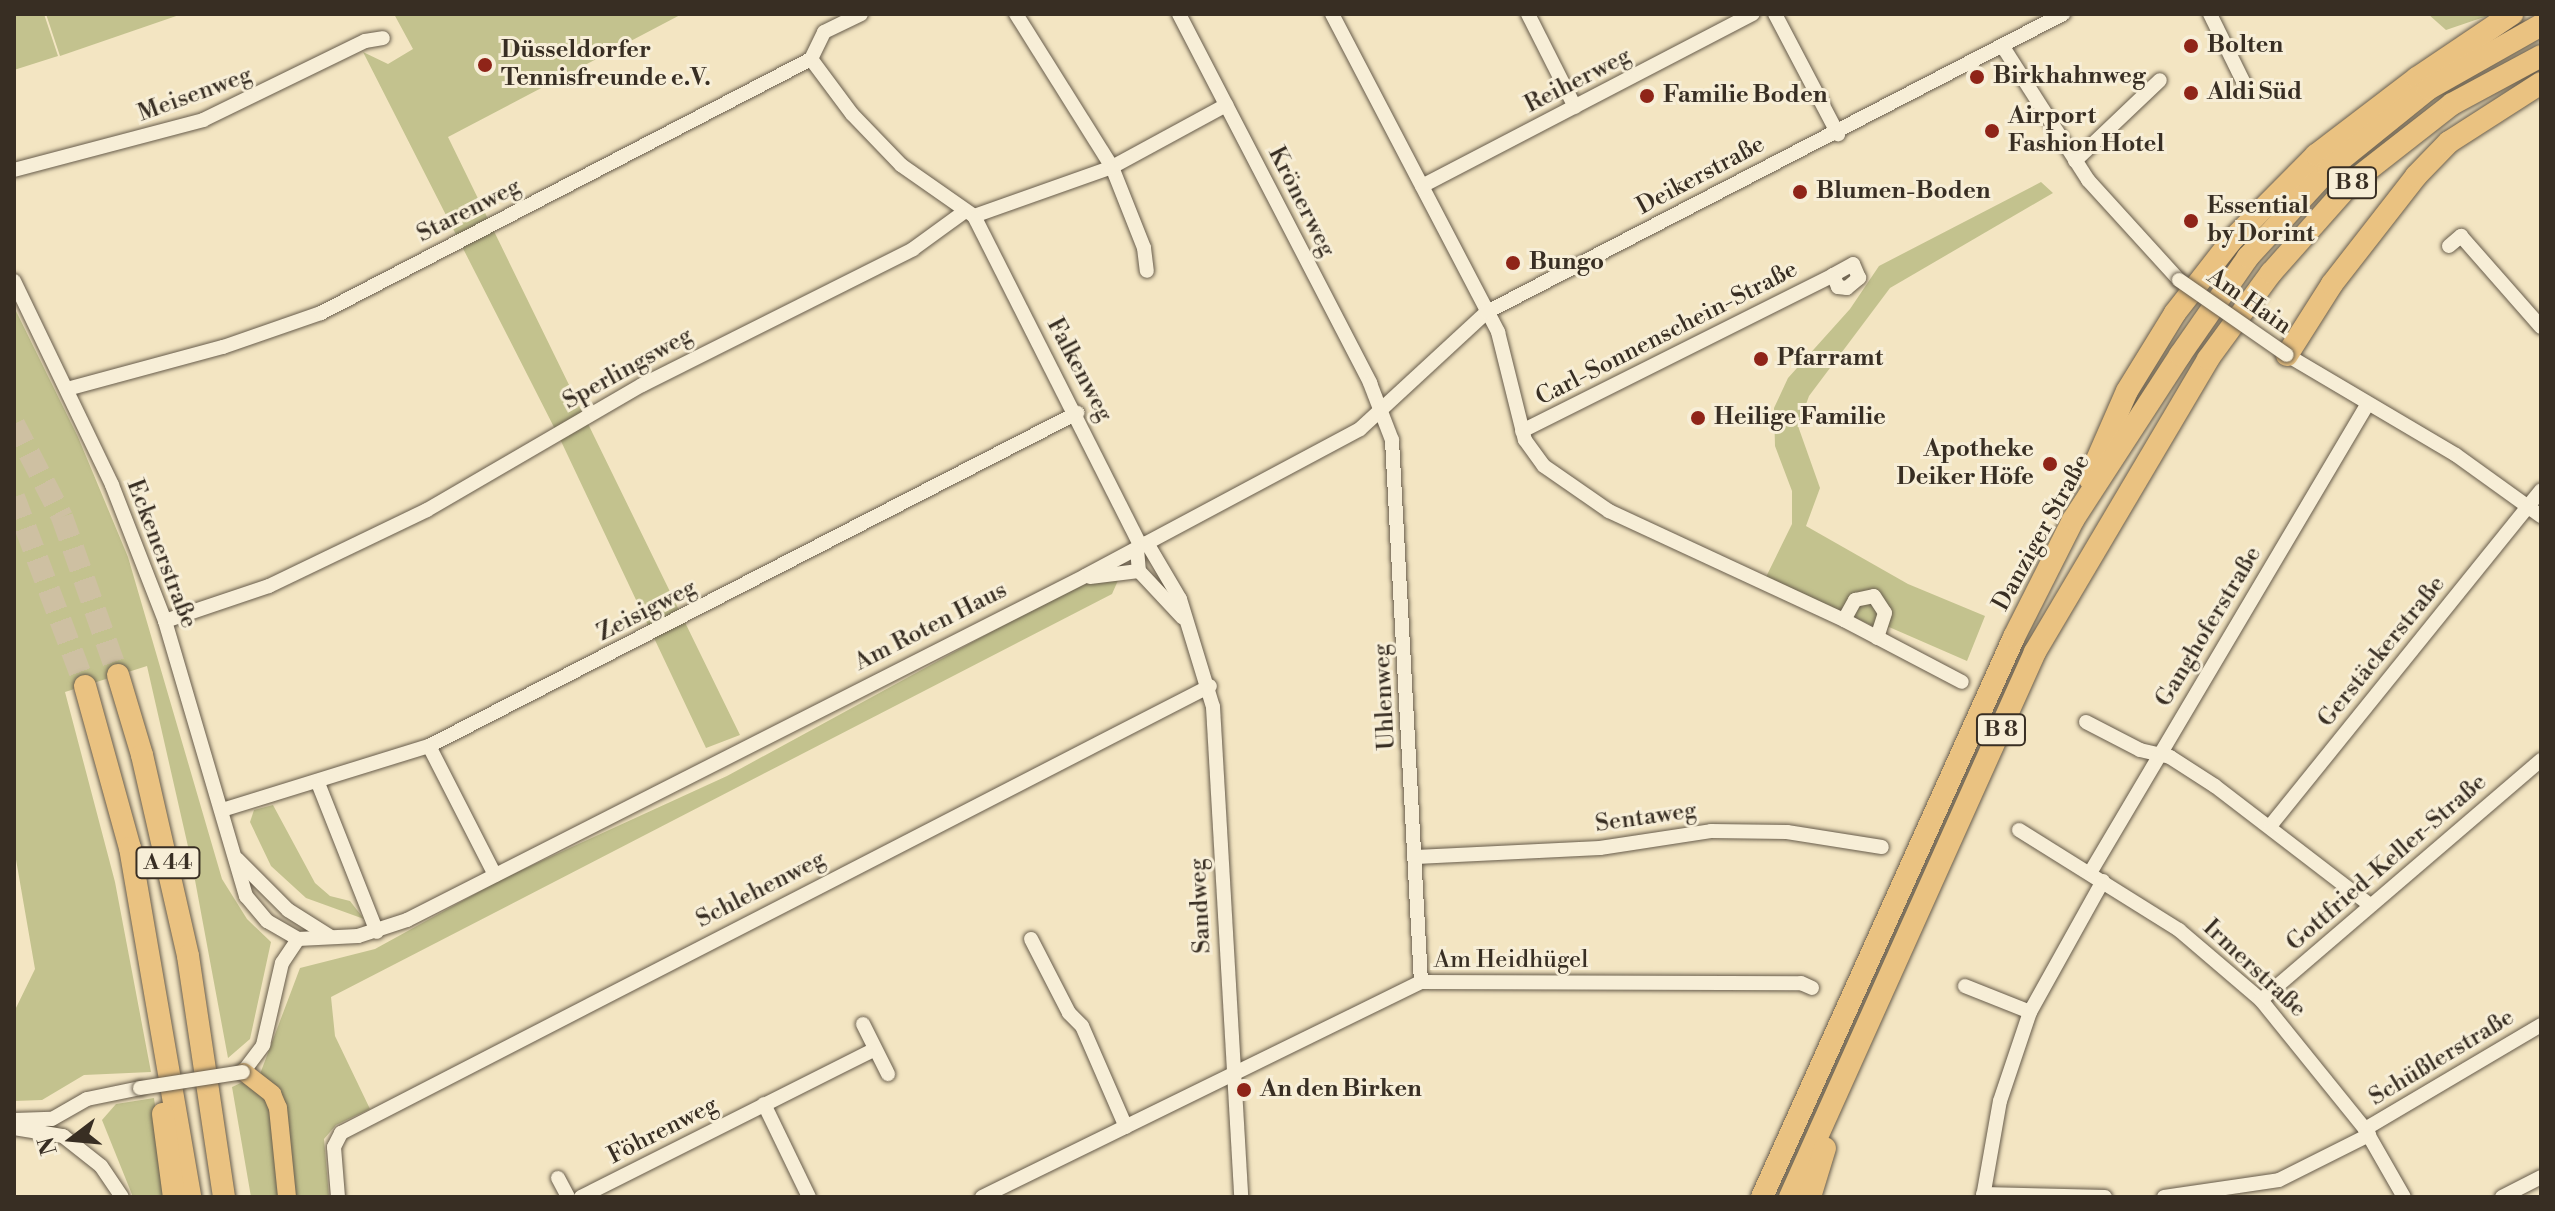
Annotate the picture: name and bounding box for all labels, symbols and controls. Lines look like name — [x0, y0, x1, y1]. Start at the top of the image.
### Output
place label: Bolten — [2207, 32, 2283, 60]
place label: Düsseldorfer Tennisfreunde e.V. — [501, 37, 711, 93]
marker: Bolten — [2182, 37, 2200, 55]
street label: Reiherweg — [1520, 42, 1636, 120]
marker: Düsseldorfer Tennisfreunde e.V. — [476, 56, 494, 74]
street label: Meisenweg — [134, 61, 256, 129]
place label: Birkhahnweg — [1993, 63, 2146, 91]
marker: Birkhahnweg — [1968, 68, 1986, 86]
place label: Aldi Süd — [2207, 79, 2302, 107]
place label: Familie Boden — [1663, 82, 1828, 110]
marker: Aldi Süd — [2182, 84, 2200, 102]
marker: Familie Boden — [1638, 87, 1656, 105]
place label: Airport Fashion Hotel — [2008, 103, 2164, 159]
marker: Airport Fashion Hotel — [1983, 122, 2001, 140]
street label: Deikerstraße — [1632, 130, 1770, 222]
street label: Krönerweg — [1261, 142, 1341, 262]
road number: B 8 — [2326, 165, 2378, 201]
street label: Starenweg — [412, 173, 526, 249]
place label: Blumen-Boden — [1816, 178, 1991, 206]
marker: Blumen-Boden — [1791, 183, 1809, 201]
place label: Essential by Dorint — [2207, 193, 2314, 249]
marker: Essential by Dorint — [2182, 212, 2200, 230]
place label: Bungo — [1529, 249, 1604, 277]
marker: Bungo — [1504, 254, 1522, 272]
street label: Carl-Sonnenschein-Straße — [1531, 255, 1803, 413]
street label: Am Hain — [2201, 263, 2297, 341]
street label: Falkenweg — [1040, 313, 1118, 427]
street label: Sperlingsweg — [558, 322, 698, 416]
place label: Pfarramt — [1777, 345, 1883, 373]
marker: Pfarramt — [1752, 350, 1770, 368]
place label: Heilige Familie — [1714, 404, 1886, 432]
marker: Heilige Familie — [1689, 409, 1707, 427]
place label: Apotheke Deiker Höfe — [1896, 436, 2034, 492]
street label: Danziger Straße — [1987, 450, 2097, 616]
marker: Apotheke Deiker Höfe — [2041, 455, 2059, 473]
street label: Eckenerstraße — [119, 475, 203, 633]
street label: Ganghoferstraße — [2150, 542, 2268, 712]
street label: Gerstäckerstraße — [2312, 571, 2452, 733]
street label: Zeisigweg — [593, 574, 701, 648]
street label: Am Roten Haus — [850, 576, 1012, 678]
street label: Uhlenweg — [1368, 643, 1402, 751]
road number: B 8 — [1975, 712, 2027, 748]
street label: Gottfried-Keller-Straße — [2281, 768, 2493, 958]
street label: Sentaweg — [1593, 797, 1699, 839]
road number: A 44 — [134, 845, 202, 881]
street label: Schlehenweg — [692, 845, 830, 935]
street label: Sandweg — [1184, 858, 1218, 954]
street label: Irmerstraße — [2196, 914, 2312, 1024]
street label: Am Heidhügel — [1434, 947, 1588, 975]
street label: Schüßlerstraße — [2364, 1003, 2520, 1113]
place label: An den Birken — [1260, 1076, 1422, 1104]
marker: An den Birken — [1235, 1081, 1253, 1099]
street label: Föhrenweg — [603, 1091, 723, 1171]
north arrow — [32, 1099, 112, 1179]
text: N — [33, 1134, 64, 1158]

